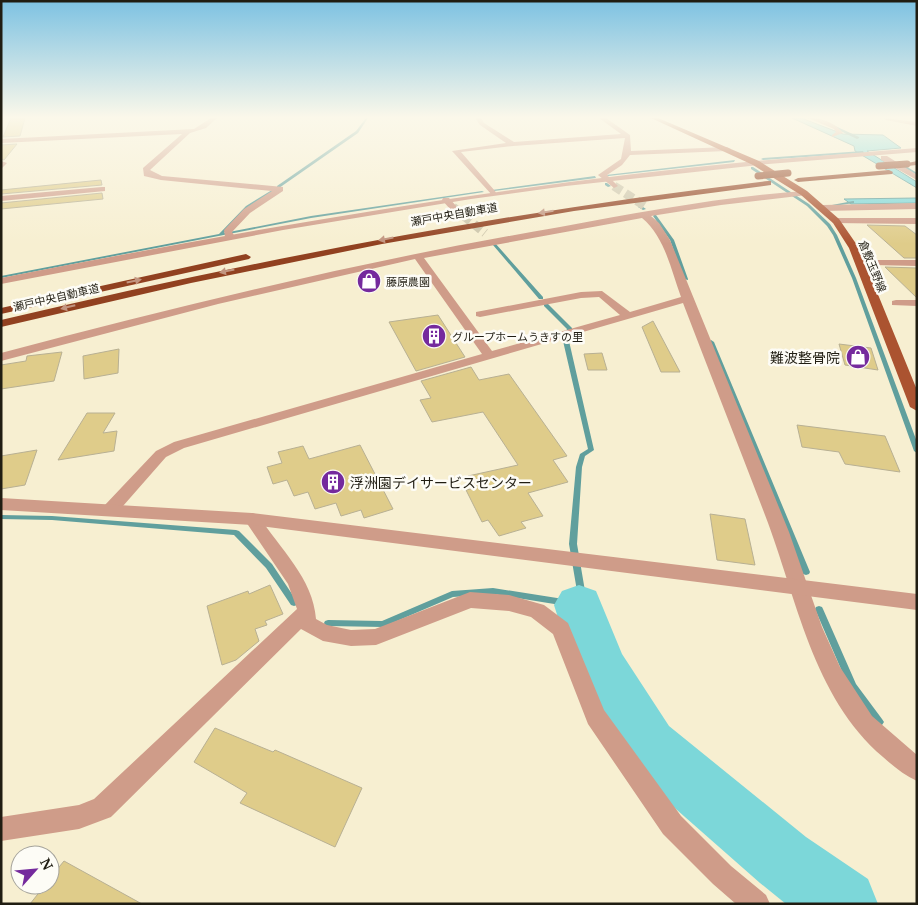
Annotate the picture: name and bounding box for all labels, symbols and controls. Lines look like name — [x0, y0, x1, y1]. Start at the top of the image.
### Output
street label: 瀬戸中央自動車道 — [409, 199, 499, 229]
one-way arrow — [538, 208, 554, 216]
one-way arrow — [378, 236, 394, 244]
street label: 倉敷玉野線 — [856, 238, 890, 294]
one-way arrow — [218, 268, 234, 276]
shop icon: 藤原農園 — [356, 268, 382, 294]
place label: 藤原農園 — [386, 274, 430, 289]
one-way arrow — [126, 277, 142, 285]
street label: 瀬戸中央自動車道 — [11, 280, 101, 314]
one-way arrow — [61, 303, 76, 311]
building icon: グループホームうきすの里 — [421, 323, 447, 349]
place label: グループホームうきすの里 — [452, 329, 583, 344]
shop icon: 難波整骨院 — [845, 344, 871, 370]
place label: 難波整骨院 — [770, 348, 840, 367]
building icon: 浮洲園デイサービスセンター — [320, 469, 346, 495]
place label: 浮洲園デイサービスセンター — [350, 473, 532, 492]
north arrow — [10, 845, 60, 895]
text: N — [36, 855, 58, 873]

